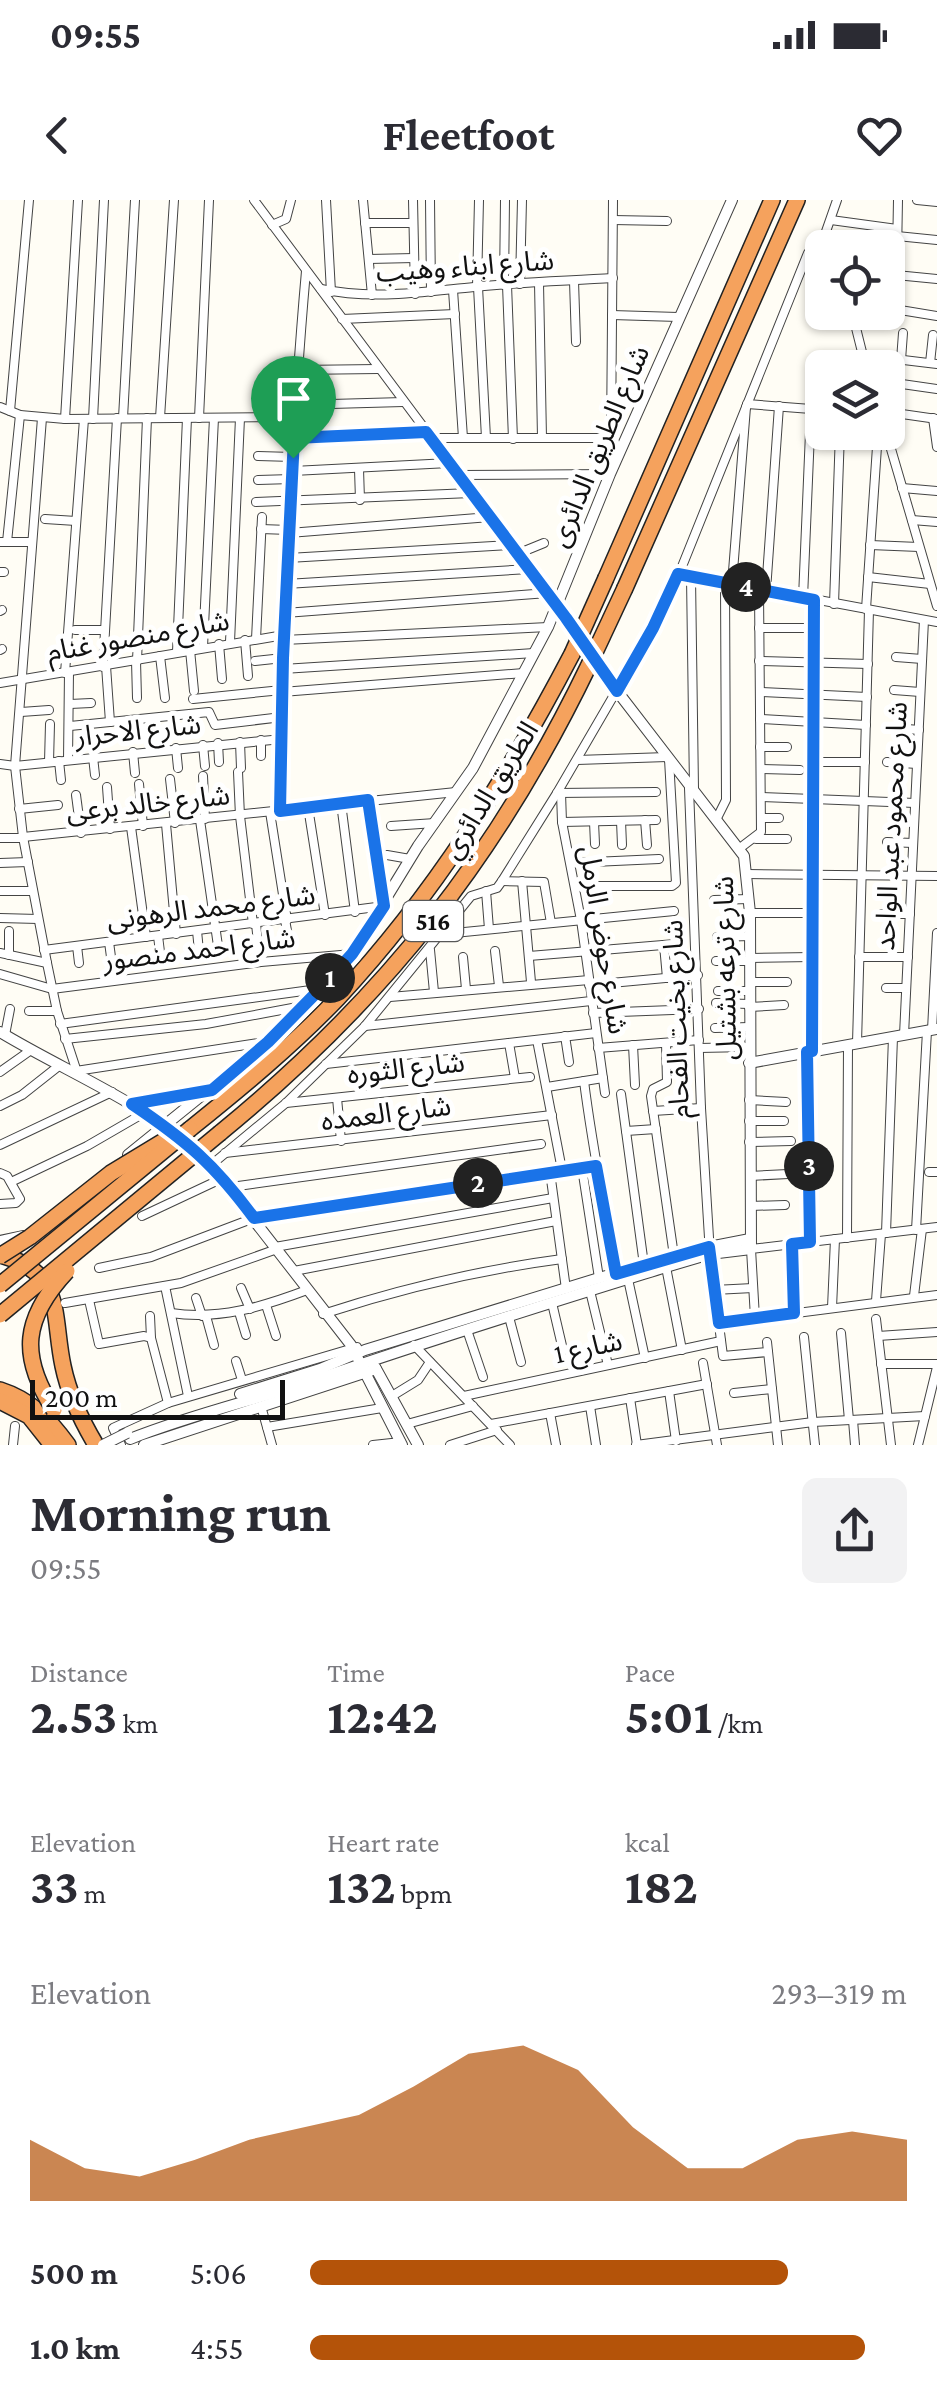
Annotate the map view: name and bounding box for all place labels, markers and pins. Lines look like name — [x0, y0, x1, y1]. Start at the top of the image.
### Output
pin — [251, 356, 336, 459]
pin: 4 — [721, 562, 771, 612]
pin: 1 — [305, 953, 355, 1003]
pin: 3 — [784, 1141, 834, 1191]
pin: 2 — [453, 1158, 503, 1208]

